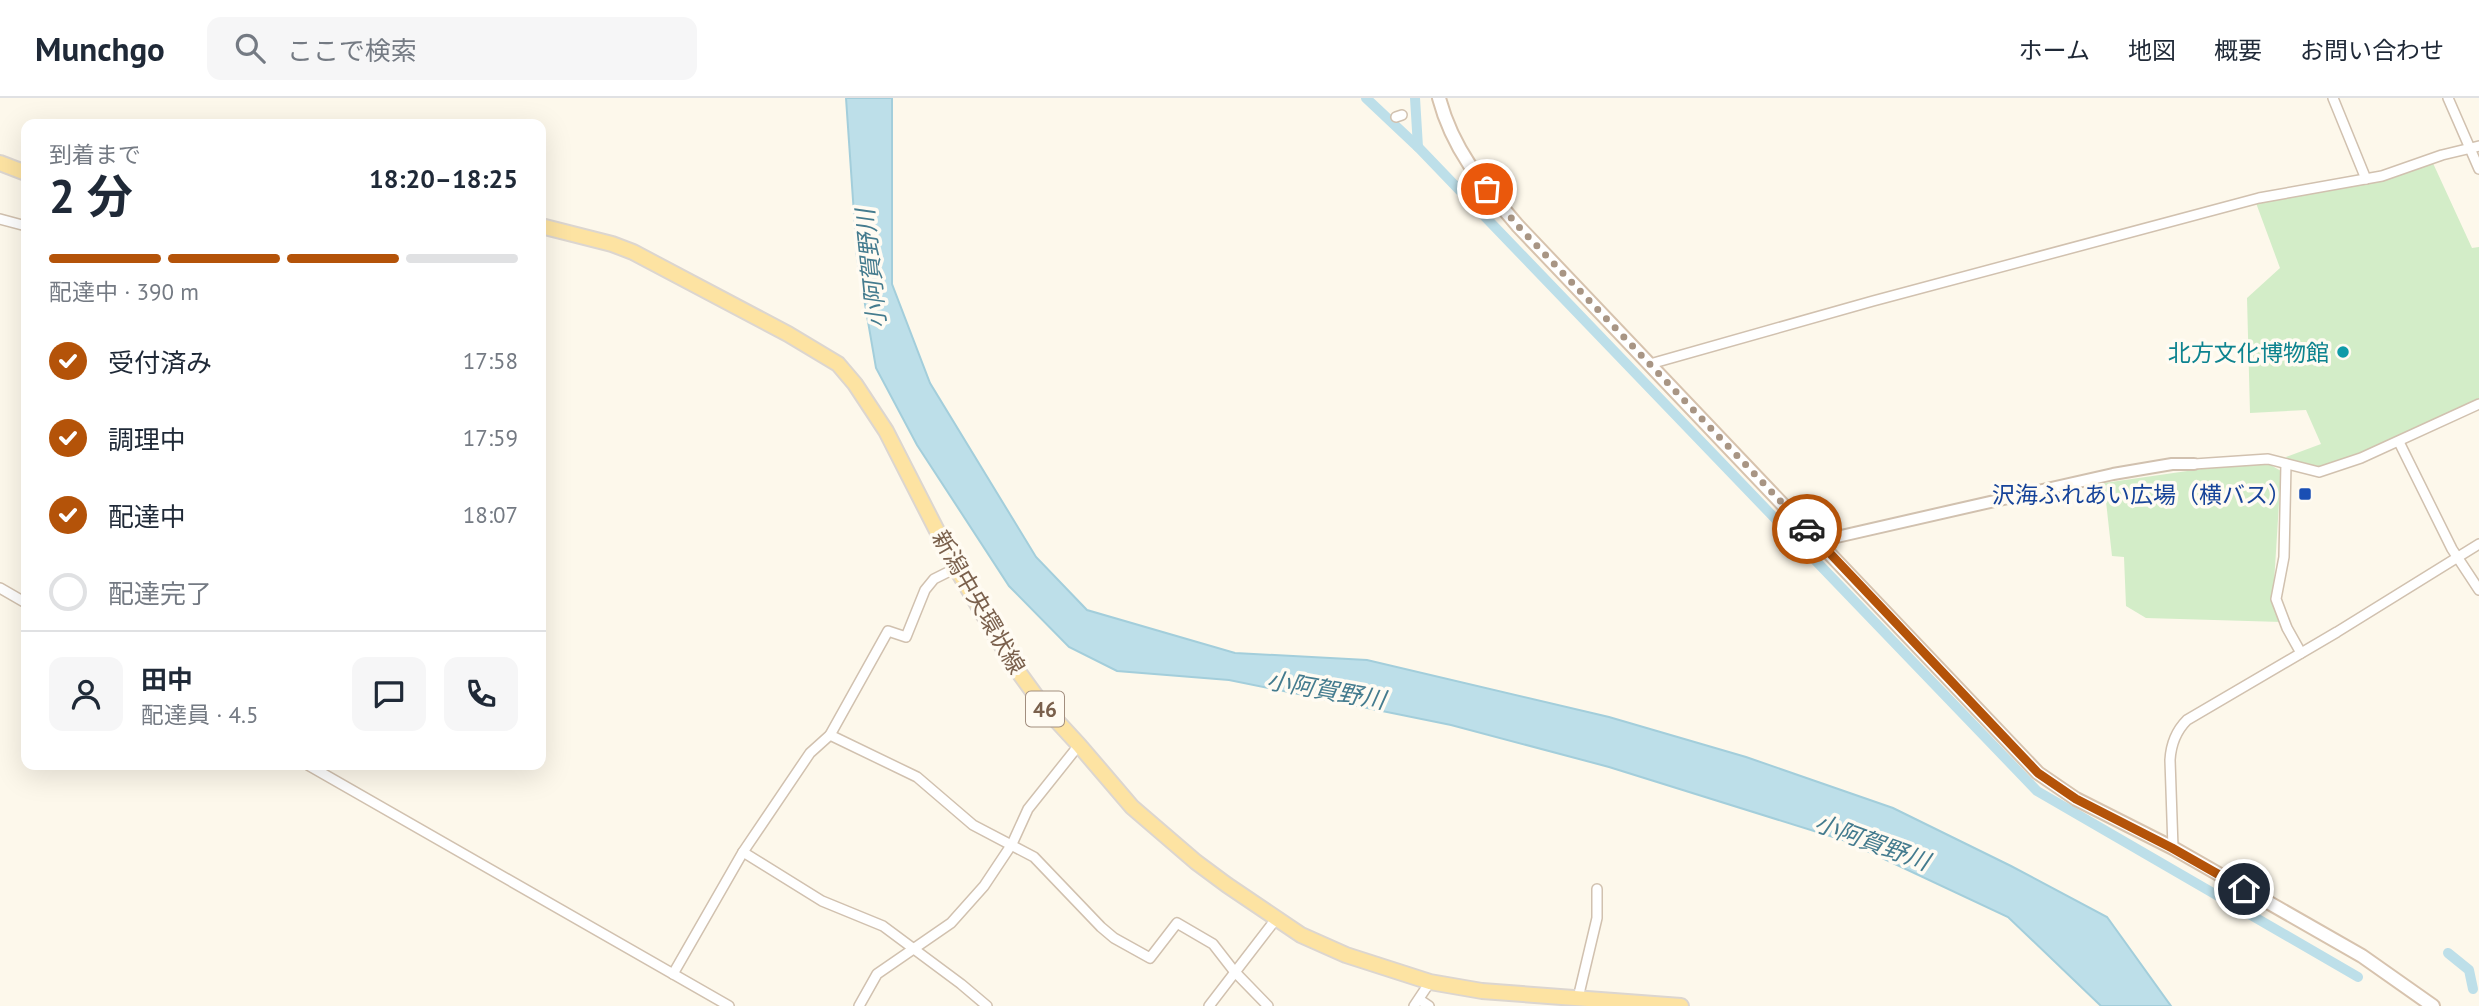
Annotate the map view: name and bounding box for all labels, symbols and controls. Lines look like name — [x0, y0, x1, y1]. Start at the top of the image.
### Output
search box — [207, 17, 697, 80]
text: Munchgo — [35, 27, 165, 70]
icon: search — [231, 29, 269, 67]
text: ここで検索 — [287, 34, 417, 67]
text: ホーム — [2019, 35, 2090, 66]
text: 地図 — [2128, 35, 2176, 66]
text: 概要 — [2214, 35, 2262, 66]
text: お問い合わせ — [2300, 35, 2444, 66]
text: 到着まで — [49, 140, 141, 169]
pin — [1457, 159, 1517, 219]
text: 18:20–18:25 — [369, 162, 518, 195]
text: 2 分 — [49, 166, 133, 226]
icon: bag — [1468, 170, 1506, 208]
water label: 小阿賀野川 — [849, 205, 893, 330]
text: 配達中 · 390 m — [49, 277, 199, 306]
place label: 北方文化博物館 — [2168, 338, 2329, 367]
icon: check — [49, 342, 87, 380]
marker: 北方文化博物館 — [2335, 344, 2351, 360]
text: 受付済み — [108, 346, 212, 379]
text: 17:58 — [463, 346, 518, 375]
icon: check — [49, 419, 87, 457]
text: 調理中 — [108, 423, 186, 456]
text: 17:59 — [463, 423, 518, 452]
place label: 沢海ふれあい広場（横バス） — [1992, 480, 2291, 509]
marker: 沢海ふれあい広場（横バス） — [2297, 486, 2313, 502]
courier — [1772, 494, 1842, 564]
icon: check — [49, 496, 87, 534]
text: 配達中 — [108, 500, 186, 533]
text: 18:07 — [463, 500, 518, 529]
icon: car — [1788, 510, 1826, 548]
street label: 新潟中央環状線 — [926, 525, 1032, 679]
text: 配達完了 — [108, 577, 212, 610]
button: person — [49, 657, 123, 731]
button: chat — [352, 657, 426, 731]
button: phone — [444, 657, 518, 731]
text: 田中 — [141, 663, 193, 696]
water label: 小阿賀野川 — [1264, 664, 1391, 716]
road number: 46 — [1026, 692, 1064, 726]
text: 配達員 · 4.5 — [141, 700, 258, 729]
water label: 小阿賀野川 — [1810, 807, 1937, 878]
pin — [2214, 859, 2274, 919]
icon: home — [2225, 870, 2263, 908]

